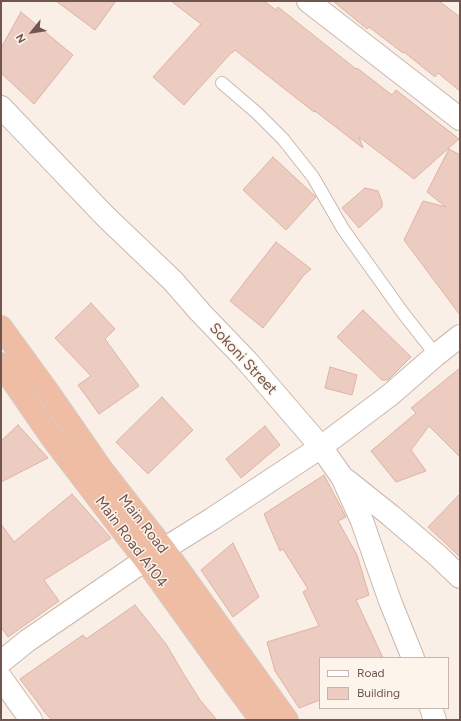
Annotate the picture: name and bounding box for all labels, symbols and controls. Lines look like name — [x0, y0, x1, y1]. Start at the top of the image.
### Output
north arrow — [12, 12, 52, 52]
text: N — [13, 31, 29, 45]
street label: Sokoni Street — [205, 319, 281, 399]
street label: Main Road — [114, 491, 172, 557]
street label: Main Road A104 — [91, 493, 171, 591]
legend — [319, 657, 449, 709]
text: Road — [357, 666, 385, 680]
text: Building — [357, 686, 400, 700]

